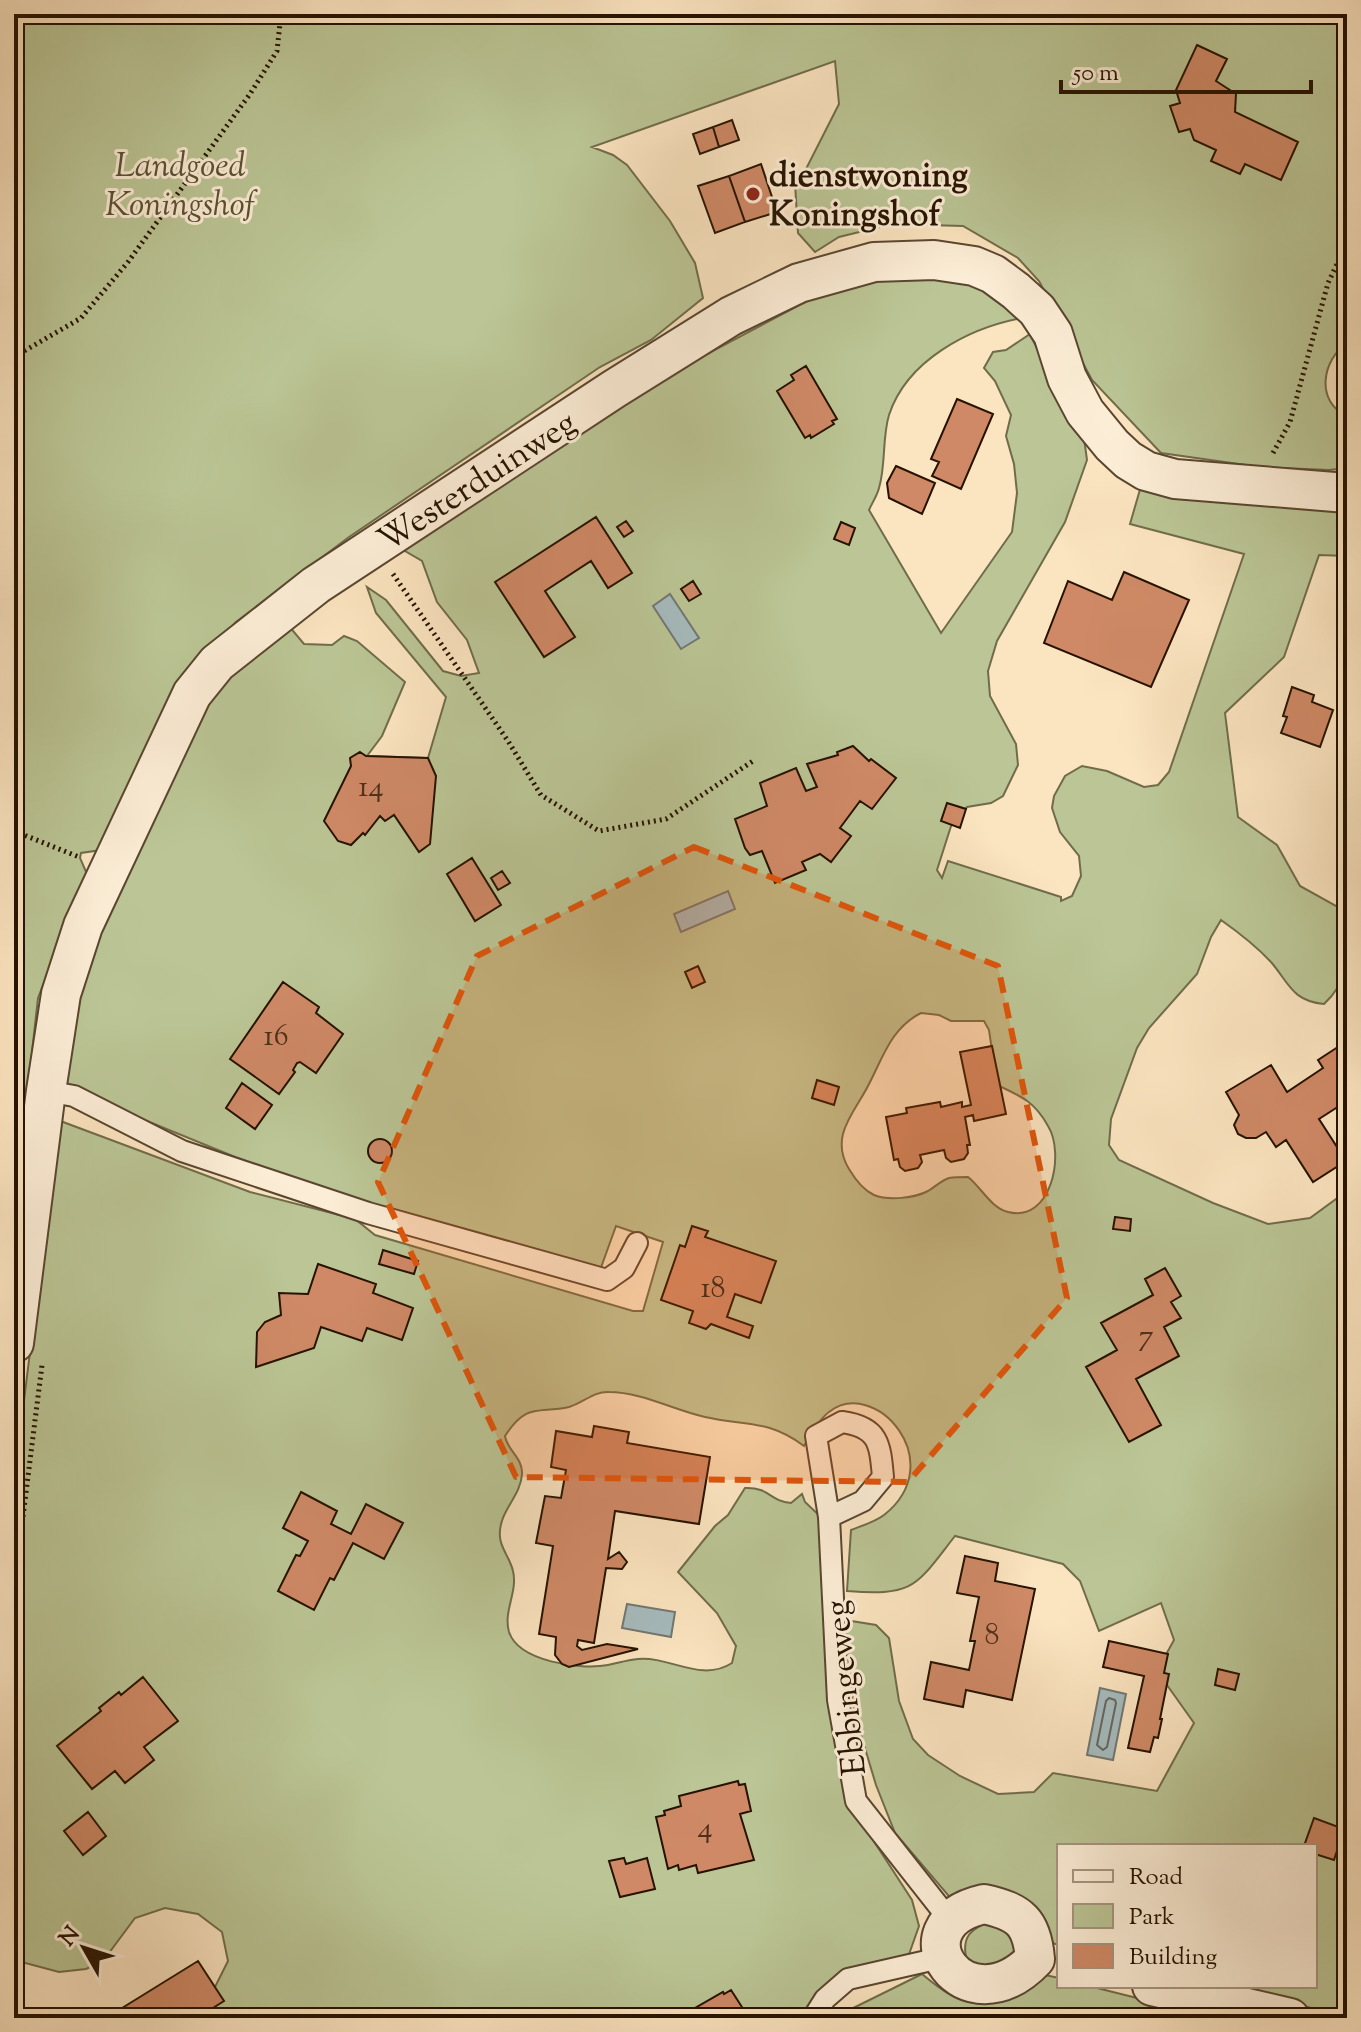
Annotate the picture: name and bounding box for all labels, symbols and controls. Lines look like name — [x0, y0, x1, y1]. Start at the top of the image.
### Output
scale bar — [1061, 44, 1311, 94]
text: 50 m — [1071, 57, 1119, 91]
park label: Landgoed Koningshof — [105, 143, 258, 231]
place label: dienstwoning Koningshof — [769, 153, 968, 241]
marker: dienstwoning Koningshof — [744, 185, 762, 203]
street label: Westerduinweg — [369, 400, 587, 566]
house number: 14 — [358, 767, 384, 810]
house number: 16 — [263, 1016, 289, 1059]
house number: 18 — [700, 1268, 726, 1311]
house number: 7 — [1138, 1316, 1154, 1359]
street label: Ebbingeweg — [814, 1598, 881, 1778]
house number: 8 — [985, 1615, 1000, 1658]
house number: 4 — [697, 1808, 713, 1851]
legend — [1057, 1844, 1317, 1988]
text: Road — [1129, 1861, 1183, 1895]
text: Park — [1129, 1901, 1175, 1935]
north arrow — [44, 1908, 124, 1988]
text: N — [53, 1920, 89, 1954]
text: Building — [1129, 1941, 1218, 1975]

